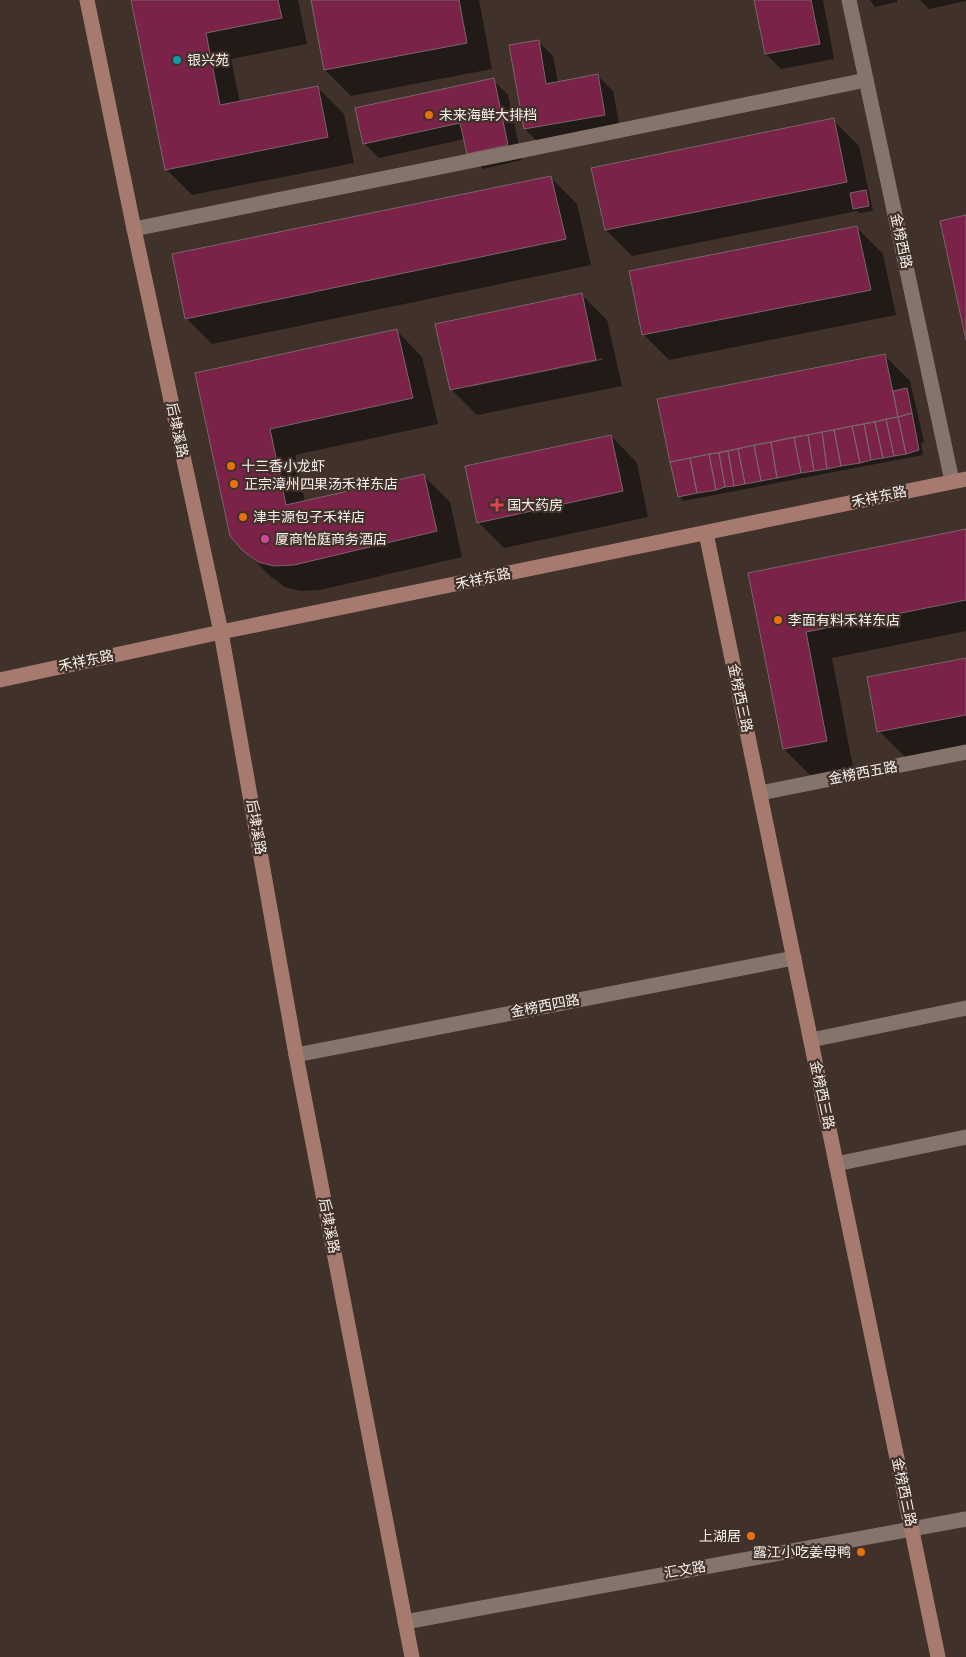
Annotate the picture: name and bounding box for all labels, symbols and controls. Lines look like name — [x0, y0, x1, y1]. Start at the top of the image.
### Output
place label: 银兴苑 — [187, 52, 229, 69]
marker: 银兴苑 — [171, 54, 183, 66]
place label: 未来海鲜大排档 — [439, 107, 537, 124]
marker: 未来海鲜大排档 — [423, 109, 435, 121]
street label: 金榜西路 — [887, 212, 915, 270]
street label: 后埭溪路 — [163, 401, 191, 459]
place label: 十三香小龙虾 — [241, 458, 325, 475]
marker: 十三香小龙虾 — [225, 460, 237, 472]
place label: 正宗漳州四果汤禾祥东店 — [244, 476, 398, 493]
marker: 正宗漳州四果汤禾祥东店 — [228, 478, 240, 490]
street label: 禾祥东路 — [850, 483, 908, 511]
place label: 国大药房 — [507, 497, 563, 514]
marker: 国大药房 — [491, 499, 503, 511]
place label: 津丰源包子禾祥店 — [253, 509, 365, 526]
marker: 津丰源包子禾祥店 — [237, 511, 249, 523]
place label: 厦商怡庭商务酒店 — [275, 531, 387, 548]
marker: 厦商怡庭商务酒店 — [259, 533, 271, 545]
street label: 禾祥东路 — [454, 565, 512, 593]
place label: 李面有料禾祥东店 — [788, 612, 900, 629]
marker: 李面有料禾祥东店 — [772, 614, 784, 626]
street label: 禾祥东路 — [57, 647, 115, 675]
street label: 金榜西三路 — [724, 662, 756, 734]
street label: 金榜西五路 — [827, 758, 899, 788]
street label: 后埭溪路 — [243, 798, 269, 856]
street label: 金榜西四路 — [509, 991, 581, 1021]
street label: 金榜西三路 — [806, 1059, 838, 1131]
street label: 后埭溪路 — [315, 1197, 343, 1255]
street label: 金榜西三路 — [888, 1456, 920, 1528]
place label: 上湖居 — [699, 1528, 741, 1545]
marker: 上湖居 — [745, 1530, 757, 1542]
place label: 露江小吃姜母鸭 — [753, 1544, 851, 1561]
marker: 露江小吃姜母鸭 — [855, 1546, 867, 1558]
street label: 汇文路 — [663, 1558, 707, 1582]

